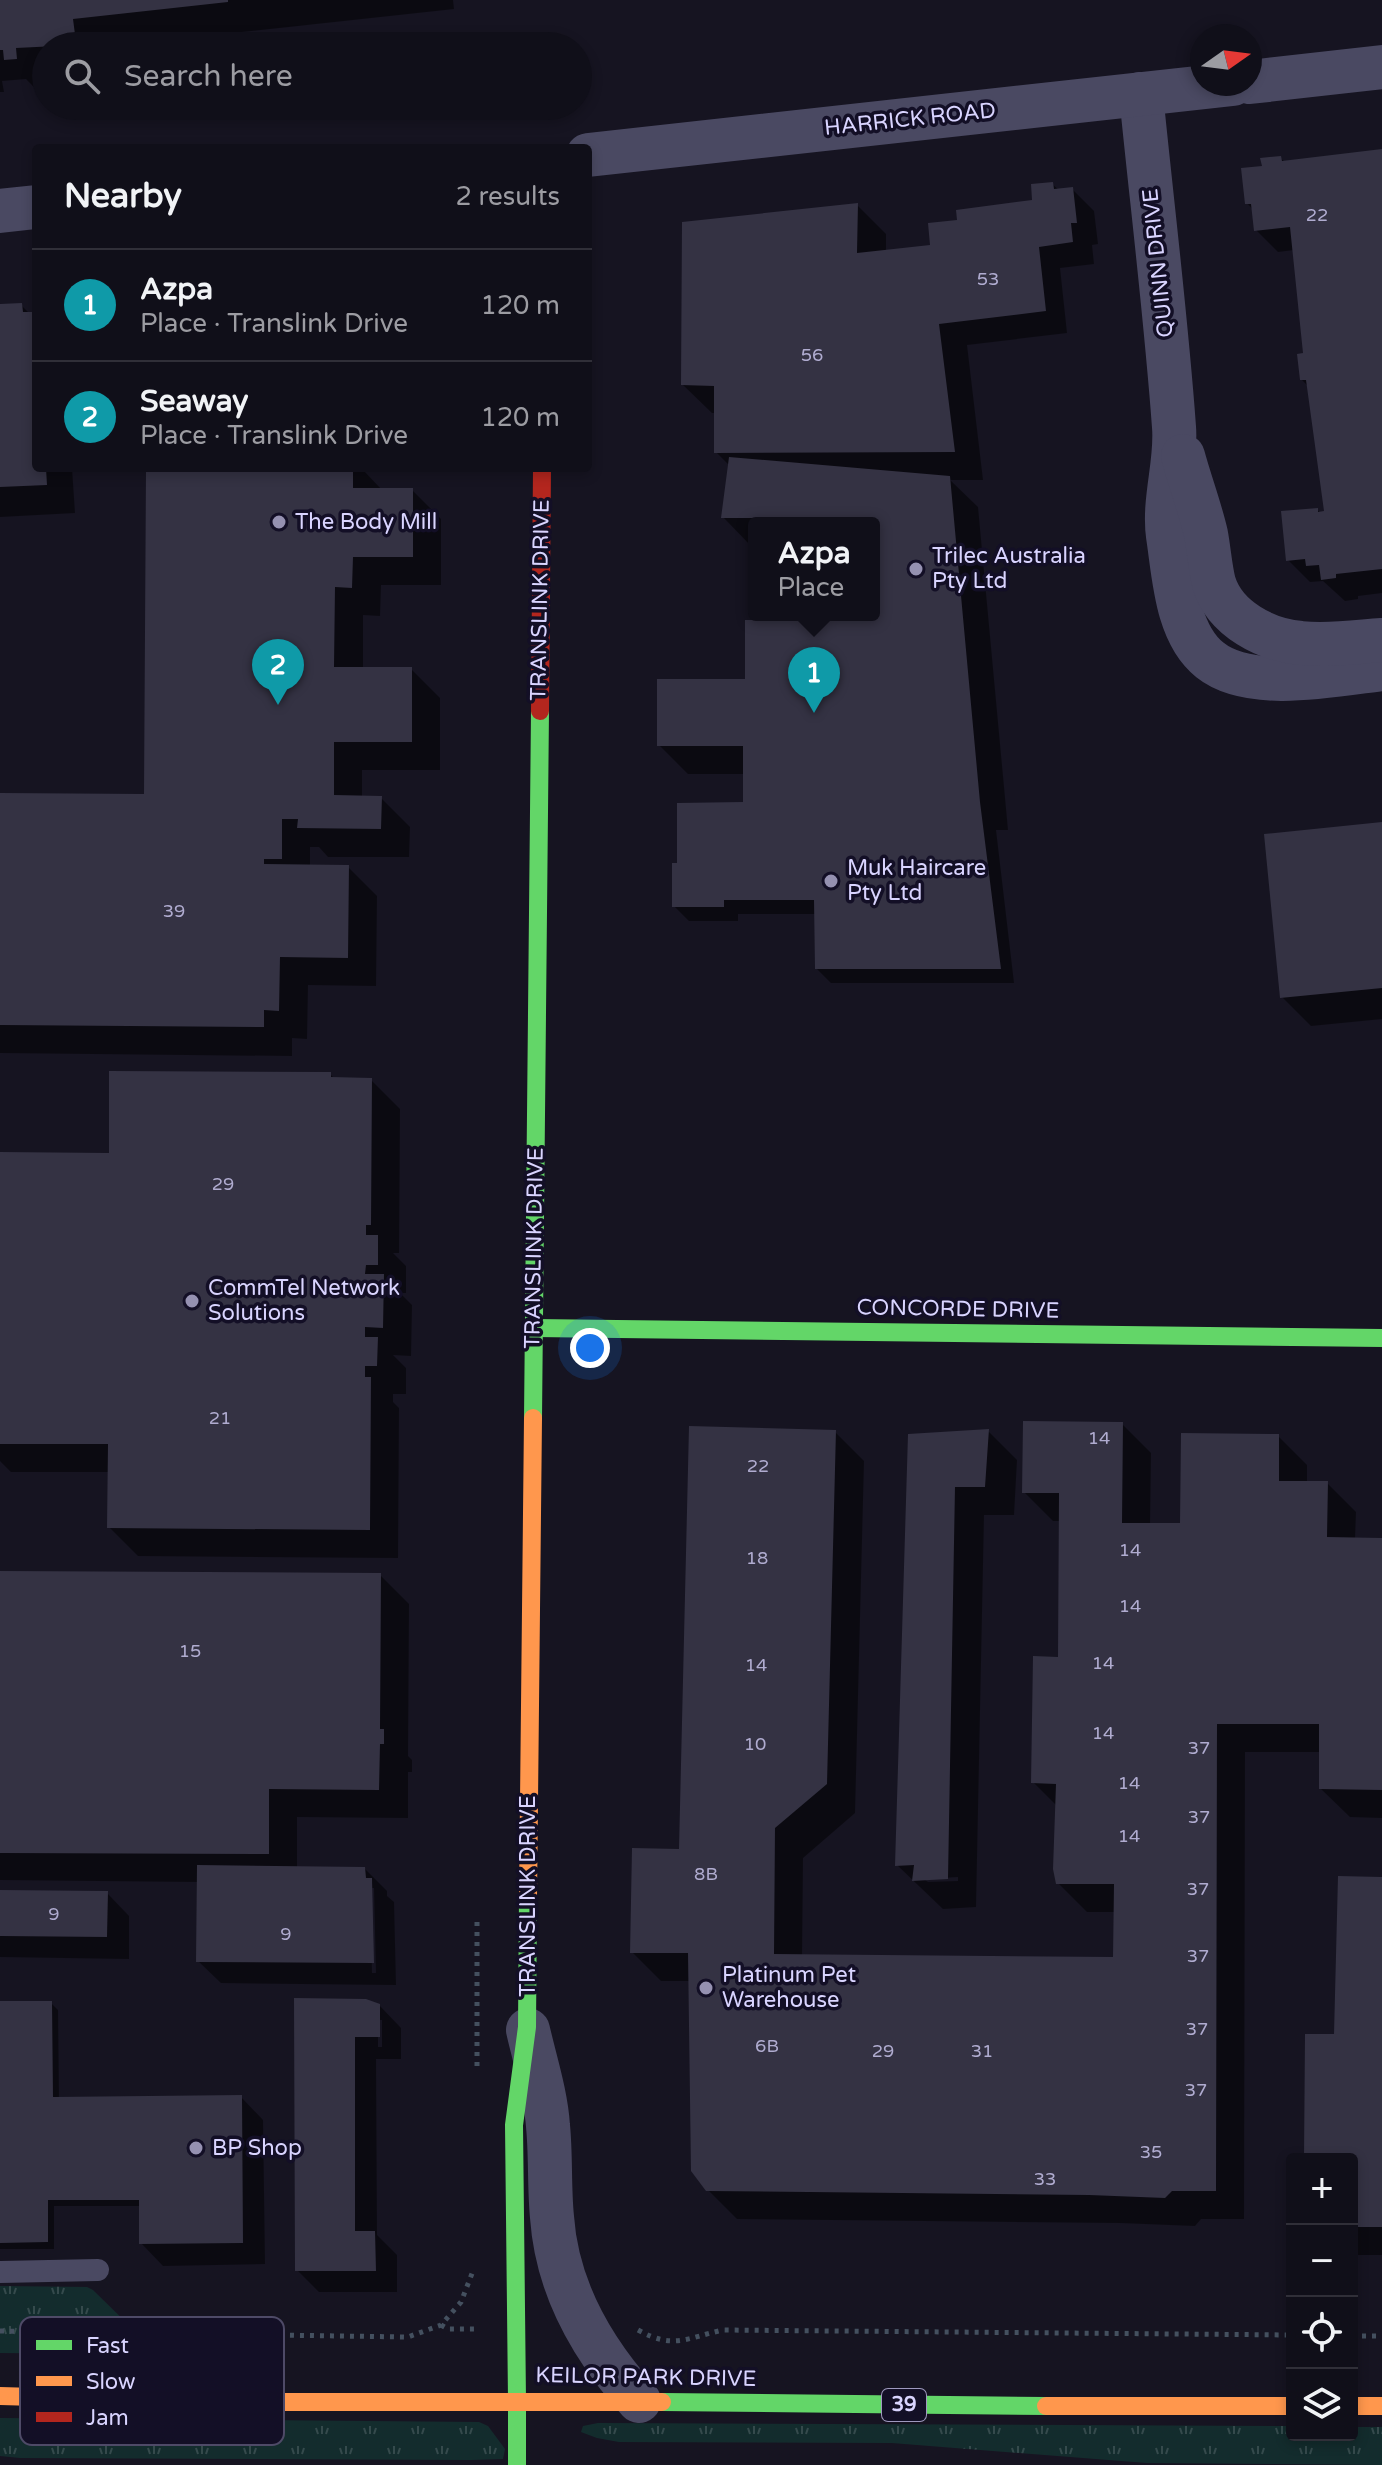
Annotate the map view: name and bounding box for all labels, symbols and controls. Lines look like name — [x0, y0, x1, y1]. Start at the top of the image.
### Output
north arrow — [1190, 24, 1262, 96]
search box — [32, 32, 592, 120]
icon: search — [60, 54, 104, 98]
text: Search here — [124, 58, 293, 95]
street label: HARRICK ROAD — [823, 97, 997, 141]
text: Nearby — [64, 176, 182, 217]
text: 2 results — [455, 181, 560, 212]
street label: QUINN DRIVE — [1137, 187, 1179, 339]
house number: 22 — [1306, 204, 1328, 226]
house number: 53 — [977, 268, 999, 290]
text: Azpa — [140, 271, 213, 308]
text: 1 — [82, 290, 98, 321]
text: 120 m — [480, 290, 560, 321]
text: Place · Translink Drive — [140, 308, 408, 339]
house number: 56 — [801, 344, 823, 366]
text: Seaway — [140, 383, 248, 420]
text: 2 — [82, 402, 98, 433]
text: 120 m — [480, 402, 560, 433]
text: Place · Translink Drive — [140, 420, 408, 451]
street label: TRANSLINK DRIVE — [525, 499, 555, 701]
place label: The Body Mill — [295, 509, 437, 535]
marker: The Body Mill — [270, 513, 288, 531]
popup — [748, 517, 880, 621]
text: Azpa — [777, 535, 851, 572]
place label: Trilec Australia Pty Ltd — [932, 543, 1086, 594]
marker: Trilec Australia Pty Ltd — [907, 560, 925, 578]
text: Place — [777, 572, 844, 603]
pin: 2 — [252, 639, 304, 705]
pin: 1 — [788, 647, 840, 713]
place label: Muk Haircare Pty Ltd — [847, 855, 986, 906]
marker: Muk Haircare Pty Ltd — [822, 872, 840, 890]
house number: 39 — [163, 900, 185, 922]
street label: TRANSLINK DRIVE — [519, 1147, 549, 1349]
house number: 29 — [212, 1173, 234, 1195]
place label: CommTel Network Solutions — [208, 1275, 400, 1326]
marker: CommTel Network Solutions — [183, 1292, 201, 1310]
street label: CONCORDE DRIVE — [856, 1294, 1060, 1324]
your location — [570, 1328, 610, 1368]
house number: 21 — [209, 1407, 231, 1429]
house number: 14 — [1088, 1427, 1110, 1449]
house number: 22 — [747, 1455, 769, 1477]
house number: 14 — [1119, 1539, 1141, 1561]
house number: 18 — [746, 1547, 768, 1569]
house number: 14 — [1119, 1595, 1141, 1617]
house number: 15 — [179, 1640, 201, 1662]
house number: 14 — [1092, 1652, 1114, 1674]
house number: 14 — [745, 1654, 767, 1676]
house number: 14 — [1092, 1722, 1114, 1744]
house number: 10 — [744, 1733, 766, 1755]
house number: 37 — [1188, 1737, 1210, 1759]
house number: 14 — [1118, 1772, 1140, 1794]
street label: TRANSLINK DRIVE — [515, 1795, 541, 1997]
house number: 37 — [1188, 1806, 1210, 1828]
house number: 14 — [1118, 1825, 1140, 1847]
house number: 8B — [694, 1863, 718, 1885]
house number: 37 — [1187, 1878, 1209, 1900]
house number: 9 — [48, 1903, 60, 1925]
house number: 9 — [280, 1923, 292, 1945]
house number: 37 — [1187, 1945, 1209, 1967]
place label: Platinum Pet Warehouse — [722, 1962, 856, 2013]
marker: Platinum Pet Warehouse — [697, 1979, 715, 1997]
house number: 37 — [1186, 2018, 1208, 2040]
house number: 6B — [755, 2035, 779, 2057]
house number: 29 — [872, 2040, 894, 2062]
house number: 31 — [971, 2040, 993, 2062]
house number: 37 — [1185, 2079, 1207, 2101]
place label: BP Shop — [212, 2135, 302, 2161]
marker: BP Shop — [187, 2139, 205, 2157]
house number: 35 — [1140, 2141, 1162, 2163]
map controls — [1286, 2153, 1358, 2441]
button: + — [1286, 2153, 1358, 2225]
house number: 33 — [1034, 2168, 1056, 2190]
button: − — [1286, 2225, 1358, 2297]
button: locate — [1286, 2297, 1358, 2369]
legend — [20, 2317, 284, 2445]
text: Fast — [86, 2333, 129, 2359]
street label: KEILOR PARK DRIVE — [535, 2362, 757, 2392]
text: Slow — [86, 2369, 136, 2395]
button: layers — [1286, 2369, 1358, 2441]
road number: 39 — [882, 2389, 926, 2421]
text: Jam — [86, 2405, 129, 2431]

